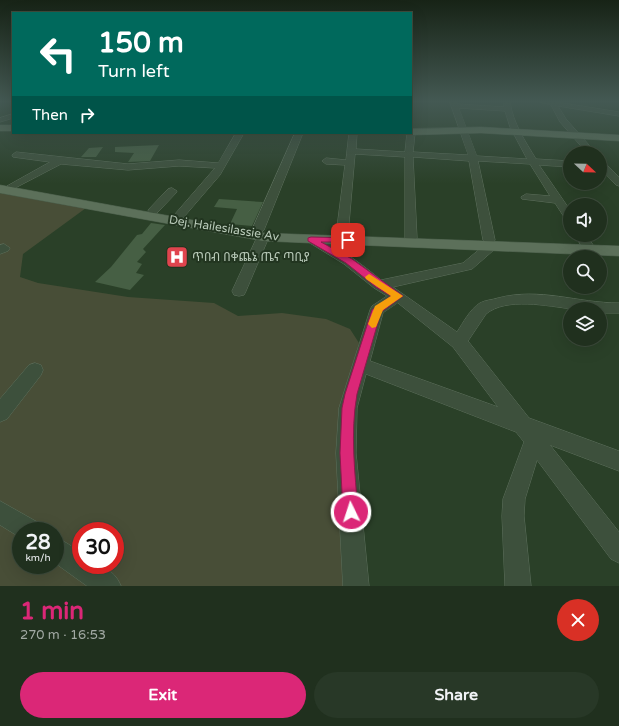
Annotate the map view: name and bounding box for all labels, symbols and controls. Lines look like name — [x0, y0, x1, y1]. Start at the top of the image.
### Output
text: 150 m — [98, 26, 184, 60]
icon: left — [32, 28, 84, 80]
text: Turn left — [98, 60, 170, 82]
icon: right — [76, 104, 98, 126]
text: Then — [32, 106, 68, 124]
north arrow — [563, 146, 607, 190]
map controls — [563, 146, 607, 346]
button: sound — [563, 198, 607, 242]
street label: Dej. Hailesilassie Av — [168, 212, 281, 244]
pin — [331, 223, 365, 257]
icon: arrive — [337, 229, 359, 251]
hospital icon: ጥበብ በቀጨኔ ጤና ጣቢያ — [164, 244, 190, 270]
place label: ጥበብ በቀጨኔ ጤና ጣቢያ — [192, 250, 310, 264]
button: search — [563, 250, 607, 294]
button: layers — [563, 302, 607, 346]
position arrow — [330, 491, 372, 533]
speed limit sign: 30 — [72, 522, 124, 574]
text: 28 — [25, 531, 51, 555]
text: km/h — [25, 552, 51, 564]
text: 1 min — [20, 597, 84, 626]
button: close — [557, 599, 599, 641]
text: 270 m · 16:53 — [20, 627, 106, 643]
button: Exit — [20, 672, 306, 718]
button: Share — [314, 672, 599, 718]

